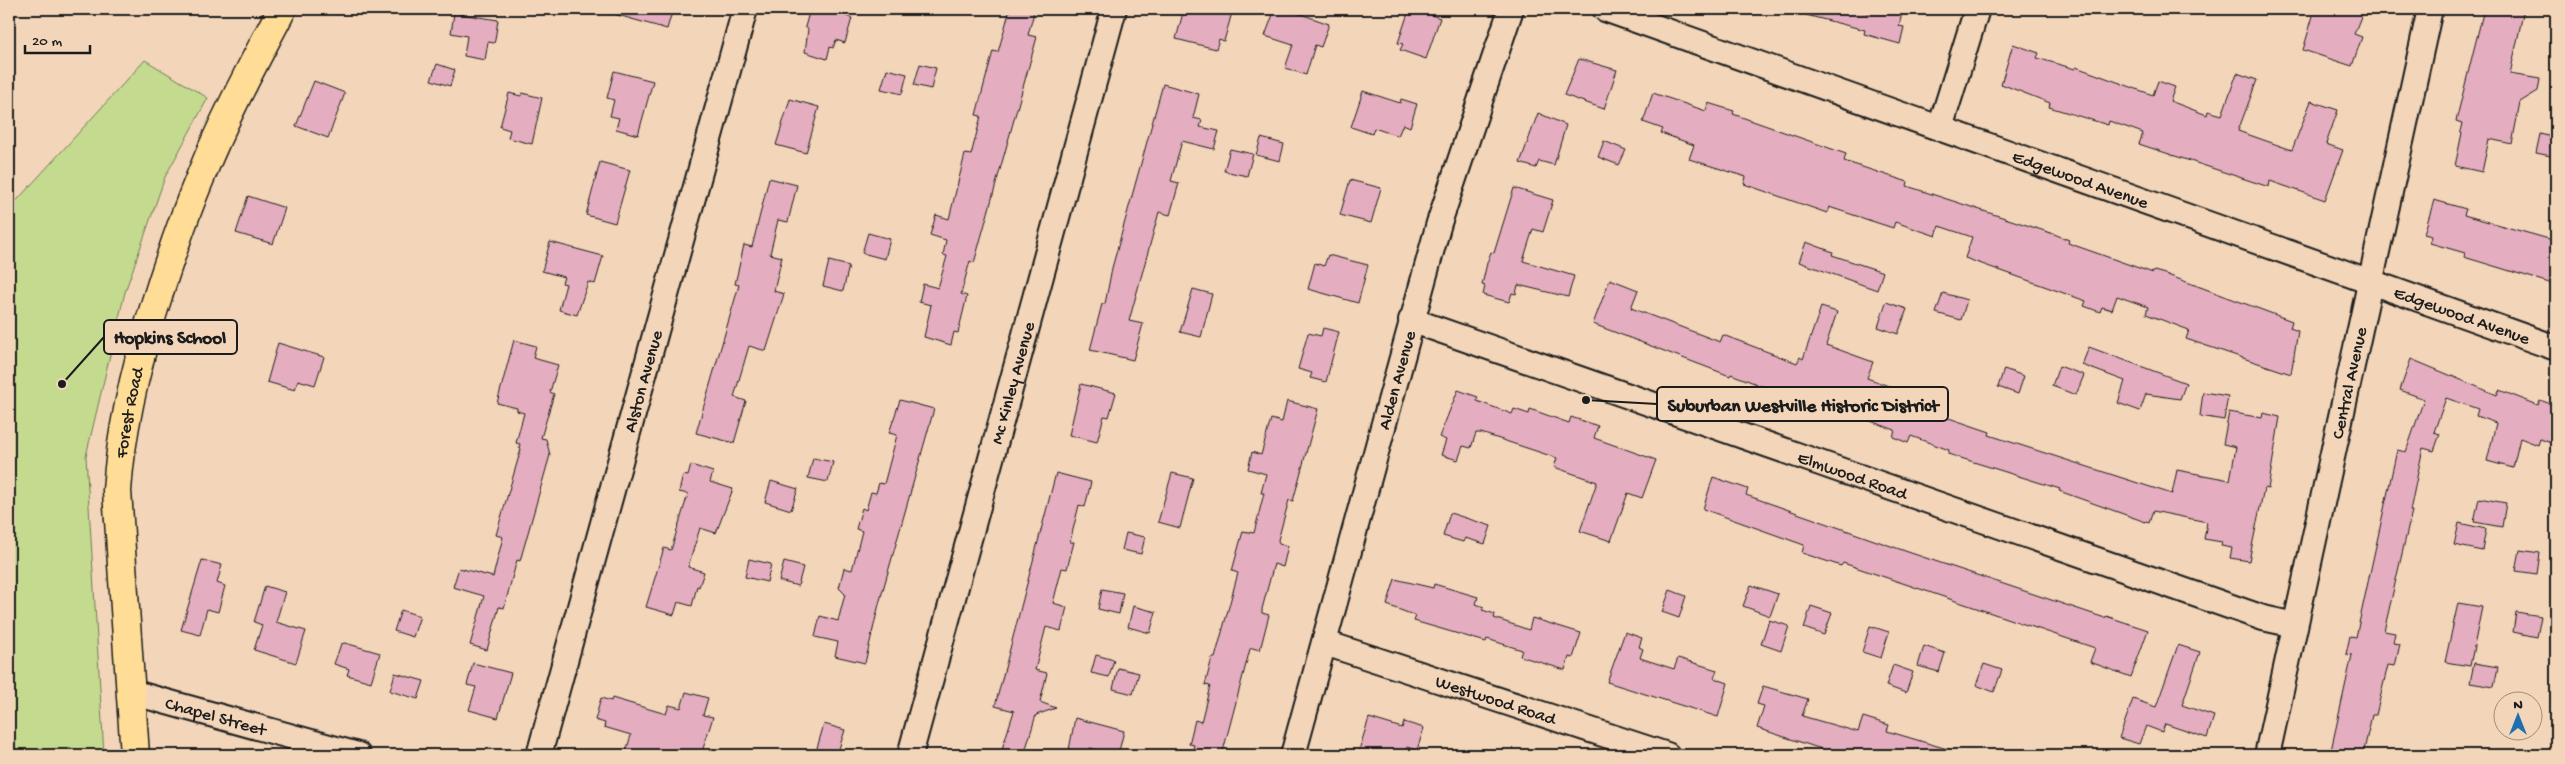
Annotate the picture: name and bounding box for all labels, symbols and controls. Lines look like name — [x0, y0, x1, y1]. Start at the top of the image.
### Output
scale bar — [25, 22, 90, 54]
text: 20 m — [32, 33, 62, 51]
street label: Edgewood Avenue — [2009, 147, 2151, 215]
street label: Edgewood Avenue — [2390, 283, 2533, 351]
street label: Mc Kinley Avenue — [988, 319, 1041, 447]
callout: Hopkins School — [104, 320, 237, 354]
street label: Central Avenue — [2328, 325, 2373, 441]
text: Hopkins School — [114, 328, 226, 351]
street label: Alston Avenue — [621, 328, 669, 435]
street label: Alden Avenue — [1375, 328, 1422, 432]
street label: Forest Road — [112, 364, 150, 460]
callout: Suburban Westville Historic District — [1657, 387, 1948, 421]
text: Suburban Westville Historic District — [1667, 396, 1941, 419]
street label: Elmwood Road — [1794, 448, 1911, 506]
street label: Westwood Road — [1432, 672, 1560, 731]
north arrow — [2492, 692, 2542, 742]
street label: Chapel Street — [162, 694, 270, 742]
text: N — [2513, 697, 2523, 714]

